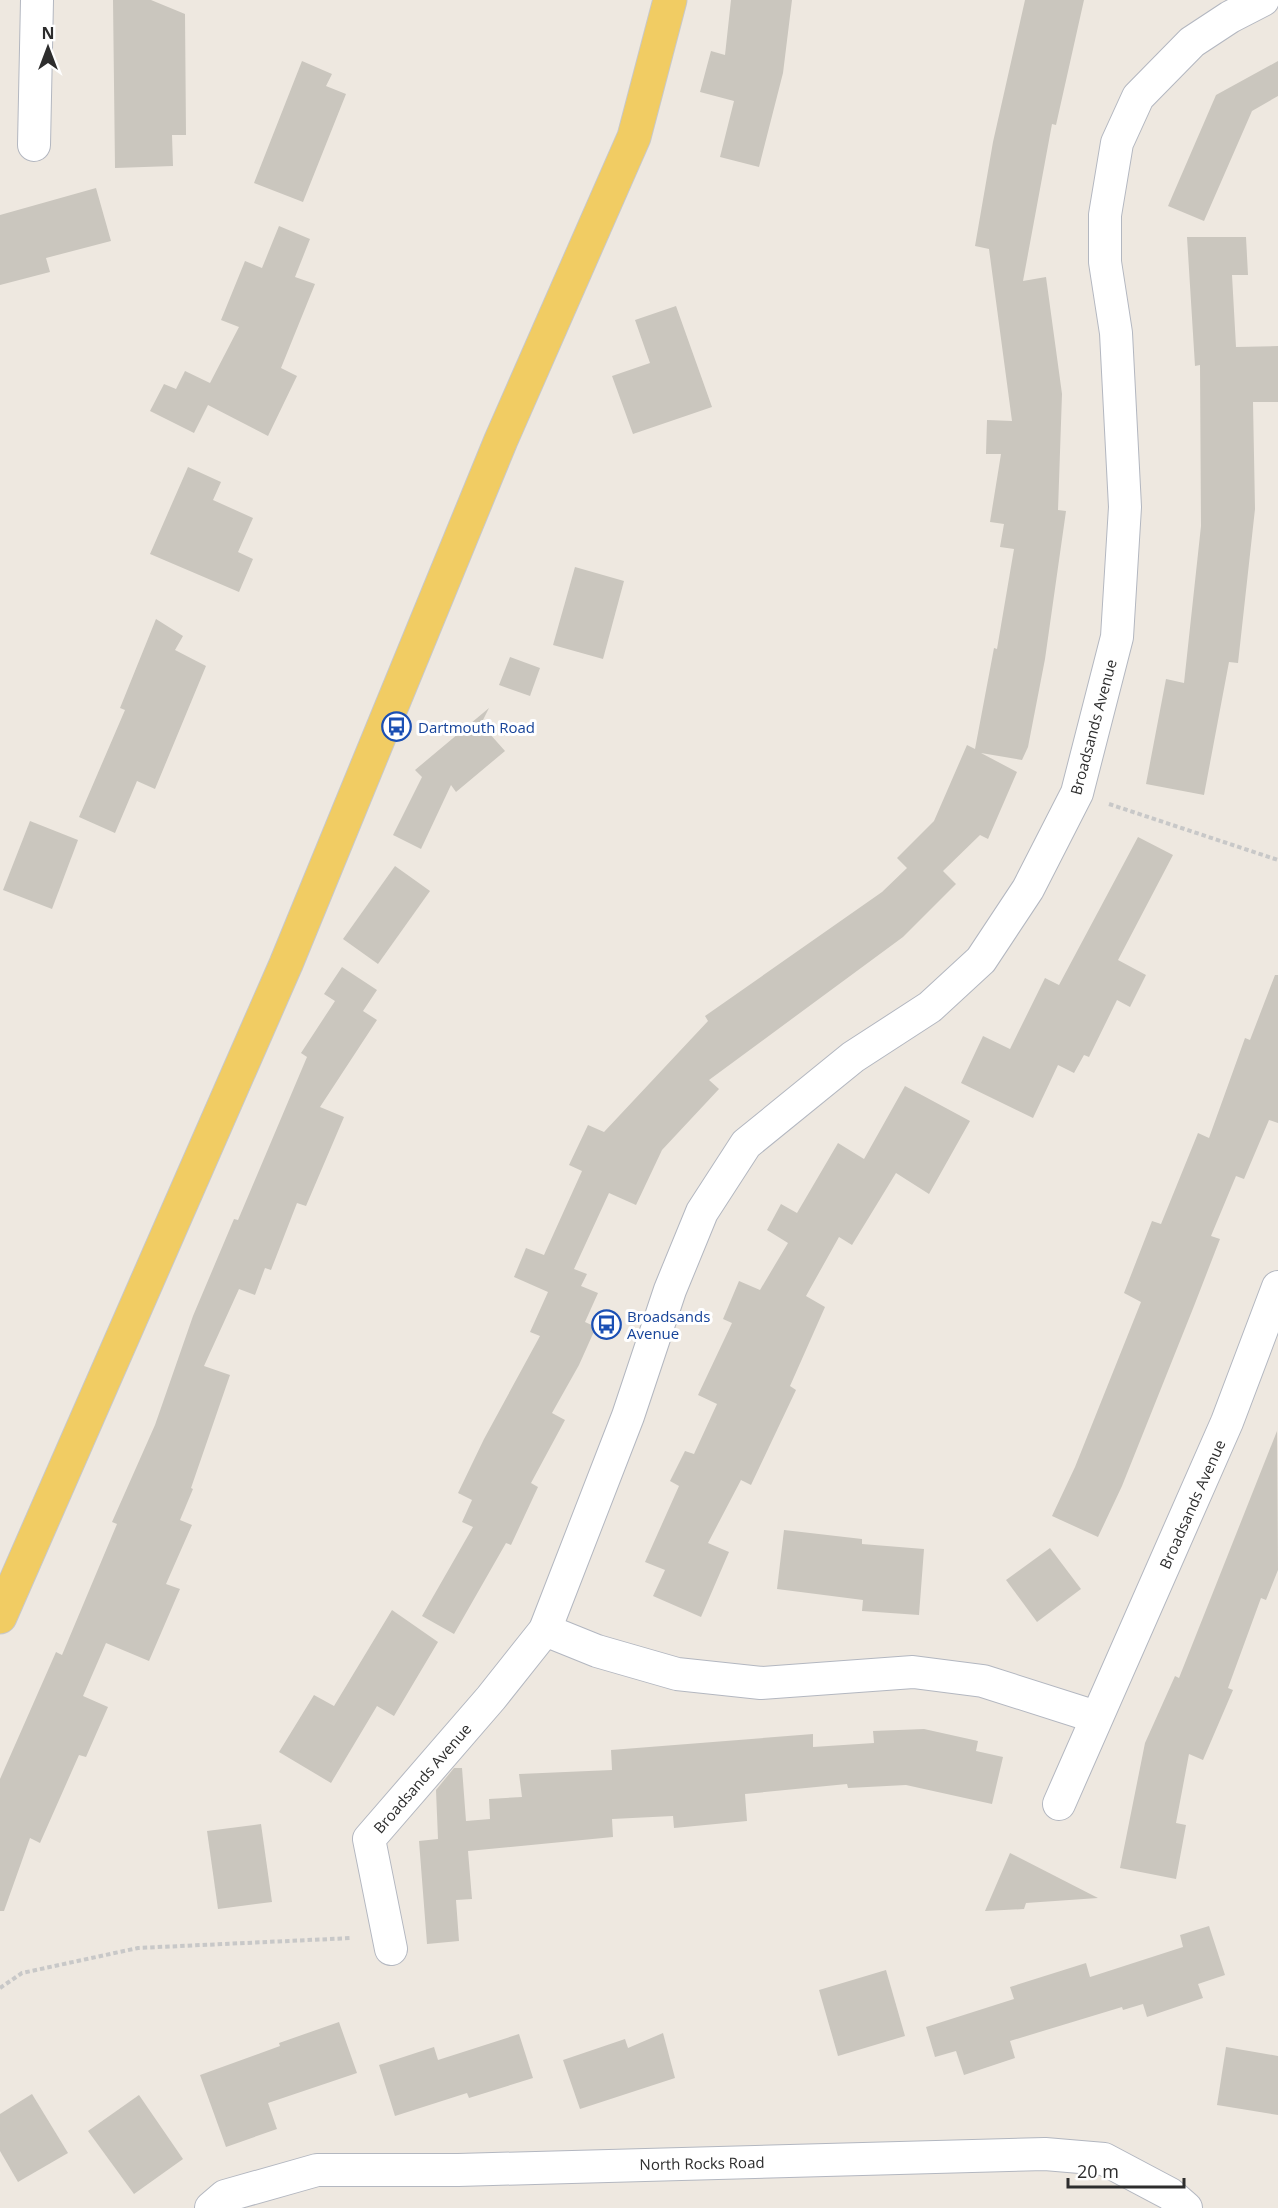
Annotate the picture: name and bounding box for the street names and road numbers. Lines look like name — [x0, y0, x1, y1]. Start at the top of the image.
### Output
street label: Broadsands Avenue — [1065, 657, 1121, 797]
street label: Broadsands Avenue — [1154, 1436, 1230, 1572]
street label: Broadsands Avenue — [369, 1719, 475, 1837]
street label: North Rocks Road — [639, 2152, 765, 2174]

